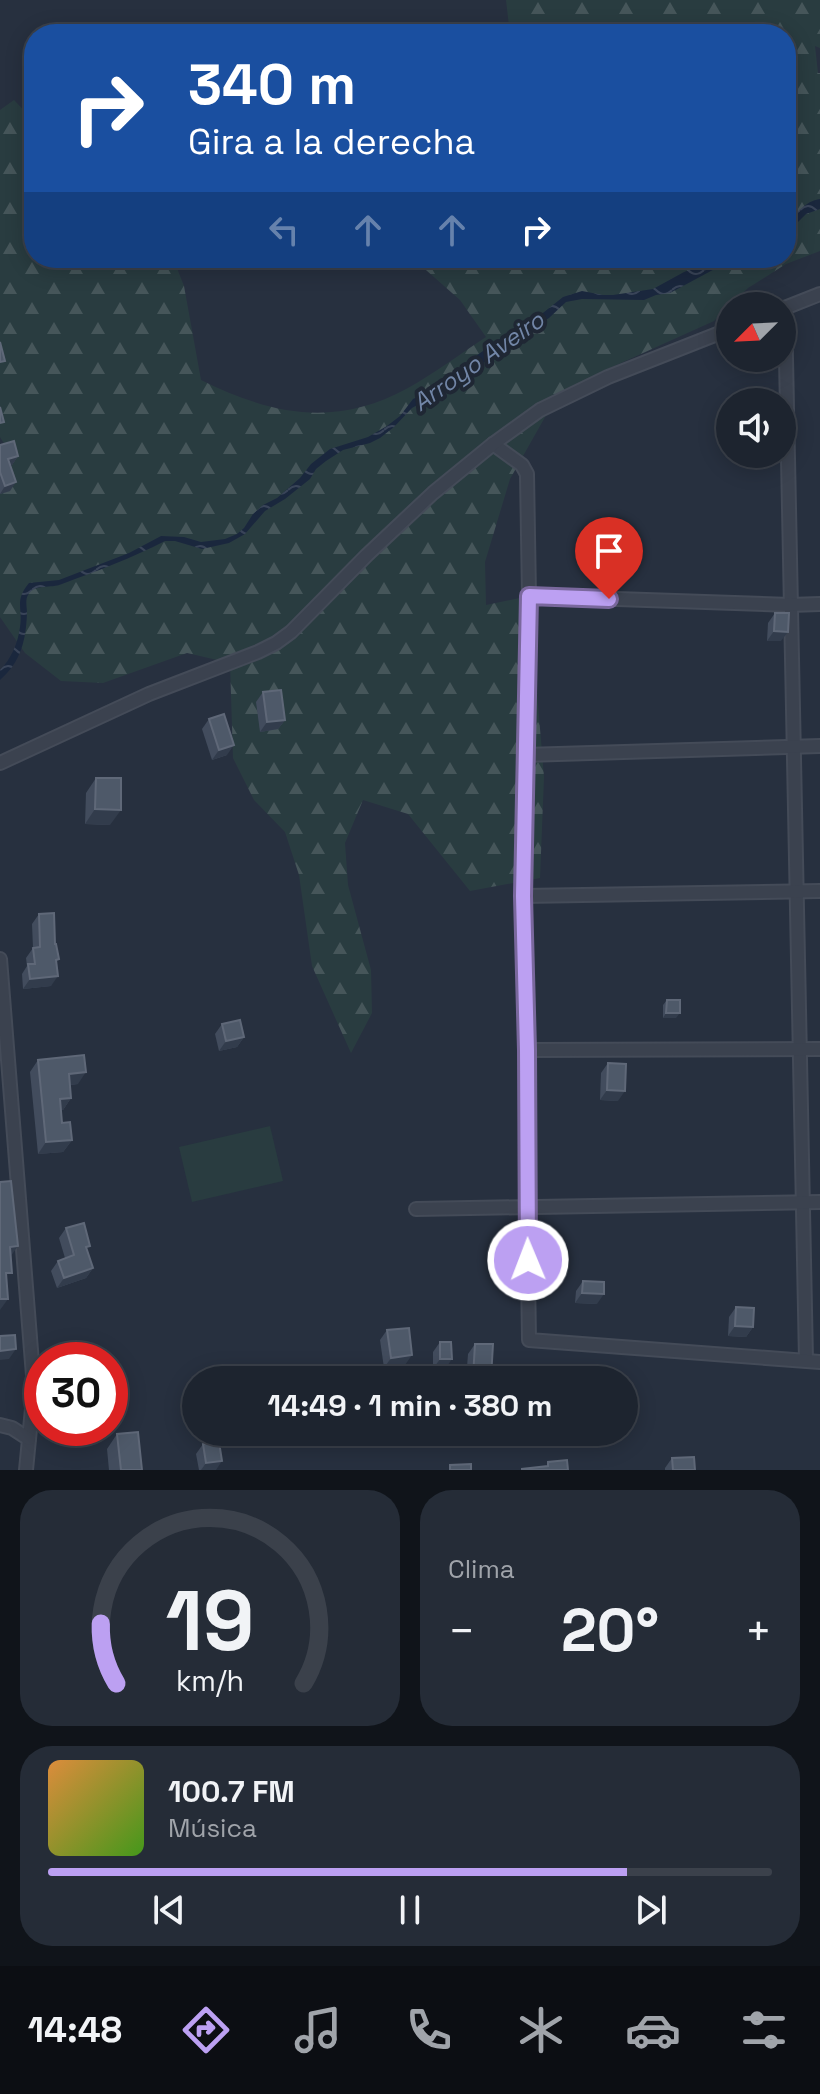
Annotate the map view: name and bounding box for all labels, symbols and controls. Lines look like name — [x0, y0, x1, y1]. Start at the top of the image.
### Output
text: 340 m — [188, 49, 356, 120]
icon: right — [56, 56, 160, 160]
text: Gira a la derecha — [188, 119, 475, 165]
icon: left — [262, 208, 306, 252]
icon: ahead — [346, 208, 390, 252]
icon: ahead — [430, 208, 474, 252]
icon: right — [514, 208, 558, 252]
north arrow — [716, 292, 796, 372]
map controls — [716, 292, 796, 468]
water label: Arroyo Aveiro — [406, 304, 551, 418]
button: sound — [716, 388, 796, 468]
pin — [575, 517, 643, 599]
icon: arrive — [587, 529, 631, 573]
position arrow — [486, 1218, 570, 1302]
speed limit sign: 30 — [24, 1342, 128, 1446]
text: 14:49 · 1 min · 380 m — [268, 1386, 552, 1425]
text: Clima — [448, 1552, 515, 1586]
text: 19 — [165, 1568, 255, 1674]
text: 20° — [561, 1592, 659, 1669]
text: − — [448, 1603, 475, 1659]
text: + — [745, 1603, 772, 1659]
text: km/h — [176, 1663, 244, 1699]
text: 100.7 FM — [168, 1772, 295, 1811]
text: Música — [168, 1811, 257, 1845]
icon: previous — [147, 1888, 191, 1932]
icon: pause — [388, 1888, 432, 1932]
icon: next — [629, 1888, 673, 1932]
icon: directions — [178, 2002, 234, 2058]
icon: music — [290, 2002, 346, 2058]
icon: phone — [401, 2002, 457, 2058]
icon: climate — [513, 2002, 569, 2058]
icon: car — [625, 2002, 681, 2058]
icon: filters — [736, 2002, 792, 2058]
text: 14:48 — [28, 2007, 122, 2053]

